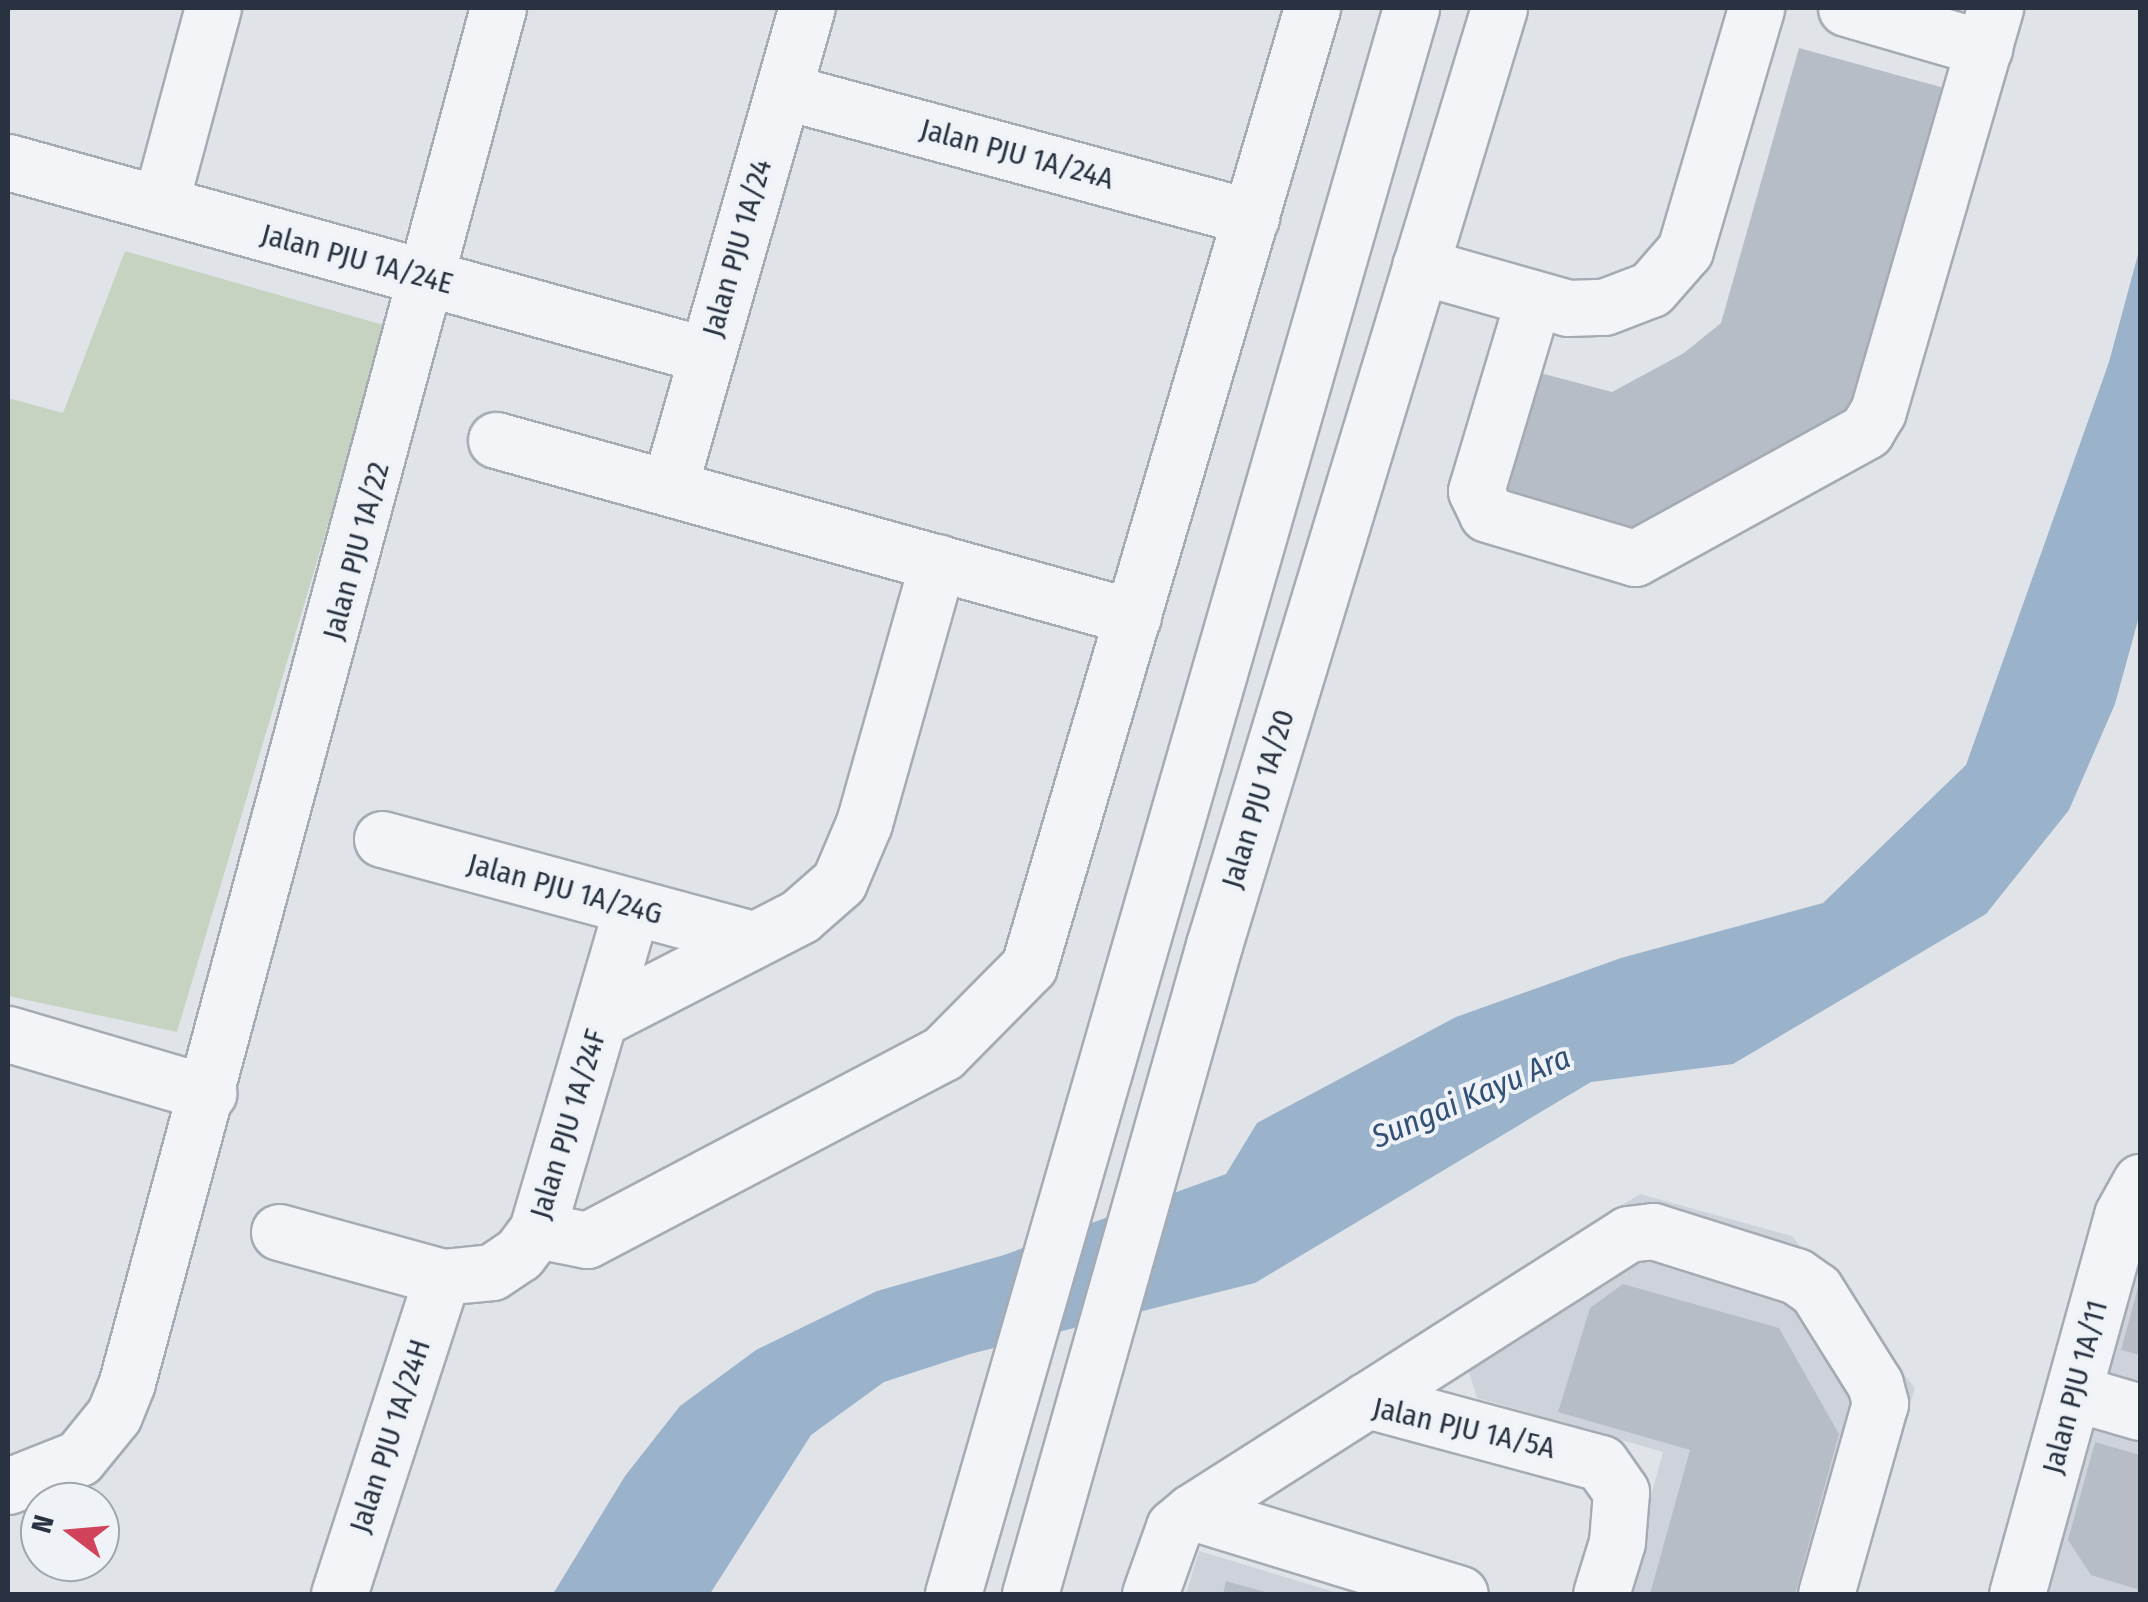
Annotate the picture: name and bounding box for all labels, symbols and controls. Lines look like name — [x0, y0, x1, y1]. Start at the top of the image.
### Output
street label: Jalan PJU 1A/24A — [916, 111, 1118, 197]
street label: Jalan PJU 1A/24 — [694, 155, 780, 341]
street label: Jalan PJU 1A/24E — [257, 216, 457, 302]
street label: Jalan PJU 1A/22 — [315, 458, 397, 644]
street label: Jalan PJU 1A/20 — [1214, 705, 1302, 893]
street label: Jalan PJU 1A/24G — [464, 846, 666, 932]
street label: Jalan PJU 1A/24F — [522, 1025, 614, 1223]
water label: Sungai Kayu Ara — [1366, 1038, 1576, 1156]
street label: Jalan PJU 1A/11 — [2035, 1296, 2115, 1478]
street label: Jalan PJU 1A/24H — [342, 1335, 438, 1537]
street label: Jalan PJU 1A/5A — [1369, 1390, 1559, 1466]
north arrow — [20, 1482, 120, 1582]
text: N — [24, 1512, 61, 1537]

